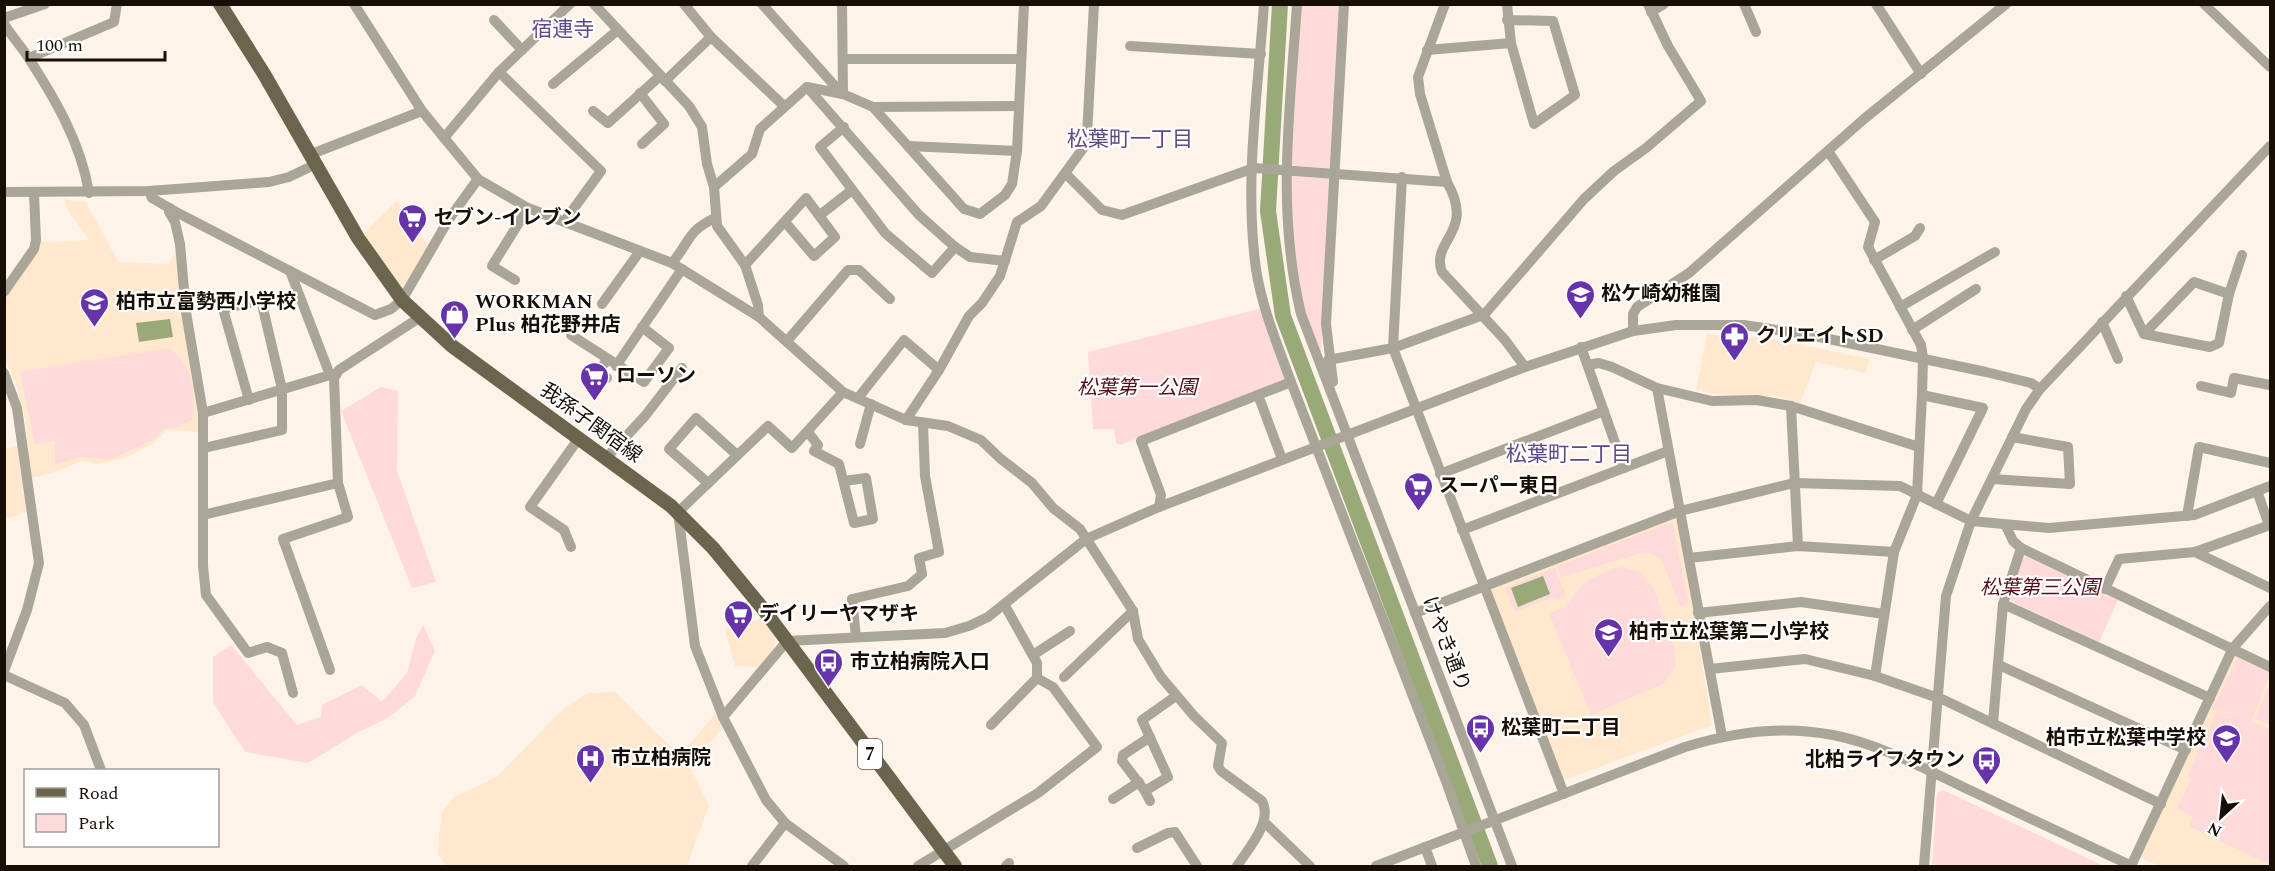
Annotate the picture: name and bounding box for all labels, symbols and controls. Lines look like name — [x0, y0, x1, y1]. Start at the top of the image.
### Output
district label: 宿連寺 — [532, 14, 595, 46]
scale bar — [27, 24, 165, 62]
text: 100 m — [36, 32, 83, 59]
district label: 松葉町一丁目 — [1067, 124, 1193, 156]
supermarket icon: セブン-イレブン — [397, 202, 429, 244]
place label: セブン-イレブン — [434, 203, 581, 233]
school or university icon: 松ケ崎幼稚園 — [1564, 278, 1596, 320]
place label: 松ケ崎幼稚園 — [1601, 279, 1721, 309]
school or university icon: 柏市立富勢西小学校 — [79, 286, 111, 328]
place label: 柏市立富勢西小学校 — [116, 287, 296, 317]
place label: WORKMAN Plus 柏花野井店 — [475, 287, 621, 340]
shop icon: WORKMAN Plus 柏花野井店 — [438, 298, 470, 340]
pharmacy icon: クリエイトSD — [1719, 320, 1751, 362]
place label: クリエイトSD — [1756, 321, 1883, 351]
supermarket icon: ローソン — [579, 360, 611, 402]
place label: ローソン — [616, 361, 696, 391]
park label: 松葉第一公園 — [1077, 373, 1200, 403]
street label: 我孫子関宿線 — [534, 376, 648, 470]
district label: 松葉町二丁目 — [1506, 439, 1632, 471]
supermarket icon: スーパー東日 — [1402, 470, 1434, 512]
place label: スーパー東日 — [1439, 471, 1559, 501]
park label: 松葉第三公園 — [1980, 573, 2103, 603]
street label: けやき通り — [1414, 592, 1478, 696]
supermarket icon: デイリーヤマザキ — [722, 598, 754, 640]
place label: デイリーヤマザキ — [759, 599, 919, 629]
school or university icon: 柏市立松葉第二小学校 — [1592, 616, 1624, 658]
place label: 柏市立松葉第二小学校 — [1629, 617, 1829, 647]
bus stop icon: 市立柏病院入口 — [813, 646, 845, 688]
place label: 市立柏病院入口 — [850, 647, 990, 677]
bus stop icon: 松葉町二丁目 — [1464, 712, 1496, 754]
place label: 松葉町二丁目 — [1501, 713, 1621, 743]
school or university icon: 柏市立松葉中学校 — [2211, 722, 2243, 764]
place label: 柏市立松葉中学校 — [2046, 723, 2206, 753]
road number: 7 — [858, 739, 882, 769]
hospital icon: 市立柏病院 — [574, 742, 606, 784]
place label: 市立柏病院 — [611, 743, 711, 773]
bus stop icon: 北柏ライフタウン — [1970, 744, 2002, 786]
place label: 北柏ライフタウン — [1805, 745, 1965, 775]
legend — [24, 769, 219, 847]
text: Road — [78, 780, 119, 807]
north arrow — [2191, 787, 2251, 847]
text: Park — [78, 810, 115, 837]
text: N — [2203, 816, 2226, 843]

